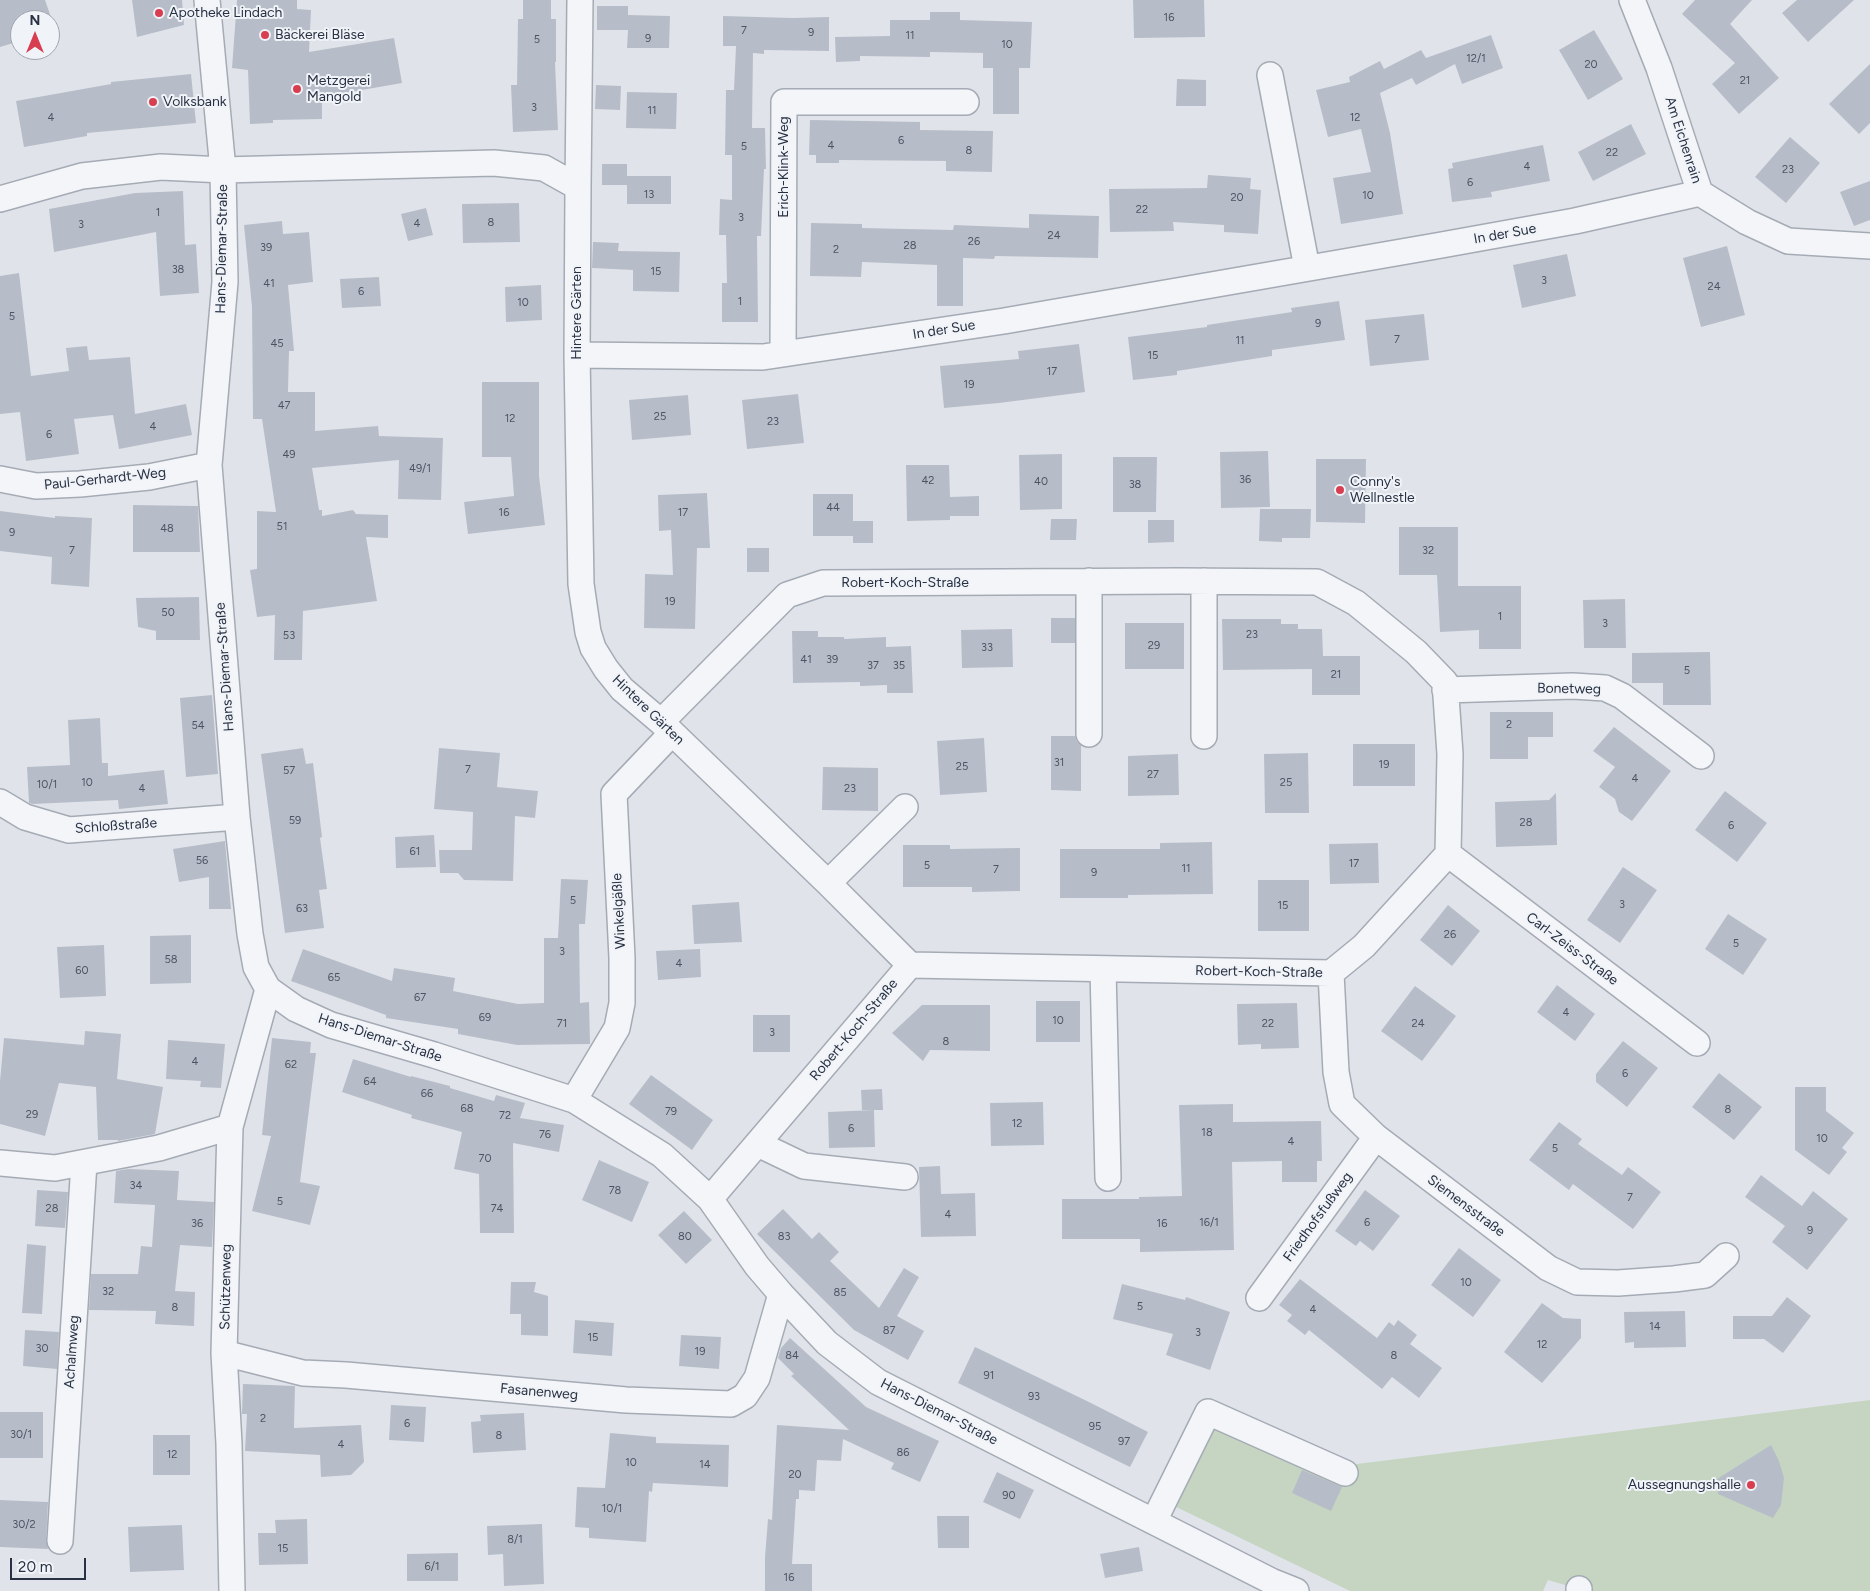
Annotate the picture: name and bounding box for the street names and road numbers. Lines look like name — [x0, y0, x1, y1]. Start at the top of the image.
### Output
street label: Am Eichenrain — [1661, 95, 1705, 185]
street label: Erich-Klink-Weg — [776, 116, 792, 218]
street label: Hans-Diemar-Straße — [212, 184, 232, 314]
street label: In der Sue — [1472, 220, 1538, 248]
street label: Hintere Gärten — [569, 266, 585, 360]
street label: In der Sue — [911, 317, 977, 343]
street label: Paul-Gerhardt-Weg — [43, 464, 167, 494]
street label: Robert-Koch-Straße — [841, 575, 969, 591]
street label: Hans-Diemar-Straße — [212, 602, 238, 732]
street label: Hintere Gärten — [609, 671, 687, 749]
street label: Bonetweg — [1537, 680, 1601, 698]
street label: Schloßstraße — [74, 815, 158, 837]
street label: Winkelgäßle — [609, 873, 629, 949]
street label: Carl-Zeiss-Straße — [1523, 909, 1621, 989]
street label: Robert-Koch-Straße — [1195, 962, 1323, 982]
street label: Robert-Koch-Straße — [807, 976, 901, 1084]
street label: Hans-Diemar-Straße — [316, 1010, 444, 1066]
street label: Friedhofsfußweg — [1280, 1169, 1356, 1265]
street label: Siemensstraße — [1424, 1171, 1508, 1241]
street label: Schützenweg — [217, 1244, 235, 1330]
street label: Achalmweg — [61, 1315, 83, 1389]
street label: Hans-Diemar-Straße — [878, 1375, 1000, 1449]
street label: Fasanenweg — [499, 1380, 579, 1404]

